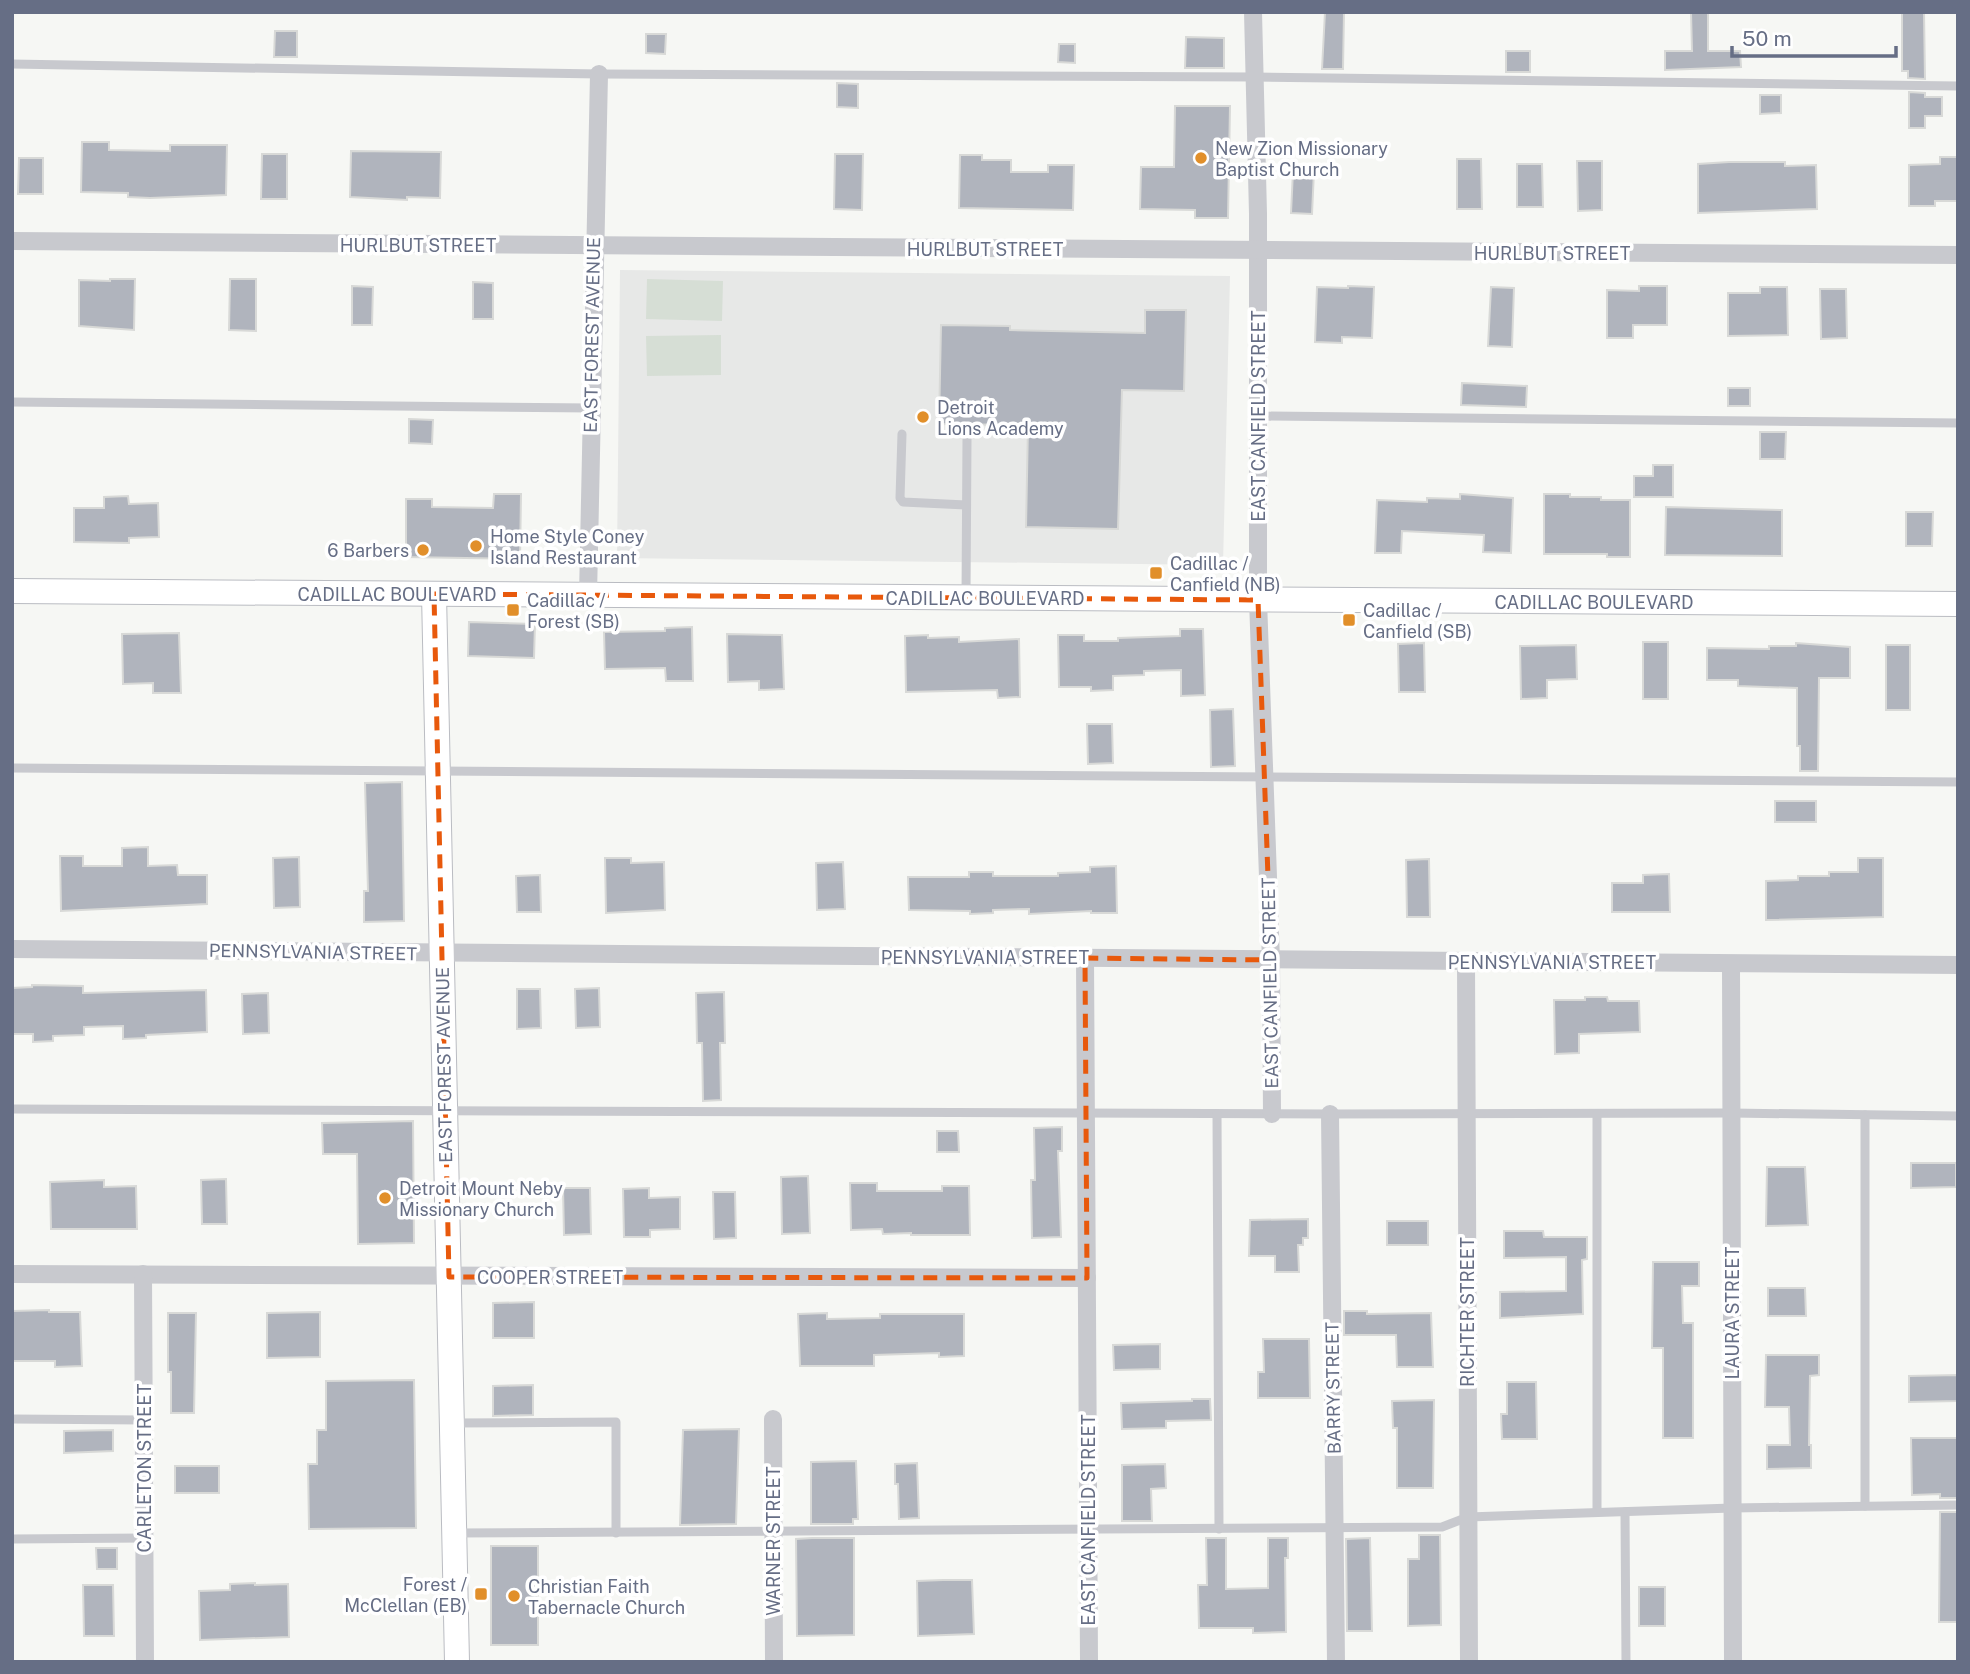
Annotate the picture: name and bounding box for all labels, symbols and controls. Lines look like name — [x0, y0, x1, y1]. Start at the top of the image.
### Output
scale bar — [1732, 14, 1896, 58]
text: 50 m — [1742, 26, 1792, 51]
place label: New Zion Missionary Baptist Church — [1215, 138, 1388, 180]
marker: New Zion Missionary Baptist Church — [1193, 150, 1209, 166]
street label: HURLBUT STREET — [340, 235, 497, 256]
street label: EAST FOREST AVENUE — [580, 237, 604, 433]
street label: HURLBUT STREET — [907, 239, 1064, 260]
street label: HURLBUT STREET — [1474, 243, 1631, 264]
street label: EAST CANFIELD STREET — [1248, 310, 1269, 522]
place label: Detroit Lions Academy — [937, 397, 1064, 439]
marker: Detroit Lions Academy — [915, 409, 931, 425]
place label: Home Style Coney Island Restaurant — [490, 526, 645, 568]
marker: Home Style Coney Island Restaurant — [468, 538, 484, 554]
place label: 6 Barbers — [327, 540, 409, 561]
marker: 6 Barbers — [415, 542, 431, 558]
place label: Cadillac / Canfield (NB) — [1170, 553, 1281, 595]
marker: Cadillac / Canfield (NB) — [1148, 565, 1164, 581]
street label: CADILLAC BOULEVARD — [297, 584, 497, 605]
street label: CADILLAC BOULEVARD — [885, 588, 1085, 609]
place label: Cadillac / Forest (SB) — [527, 590, 620, 632]
street label: CADILLAC BOULEVARD — [1494, 592, 1694, 613]
place label: Cadillac / Canfield (SB) — [1363, 600, 1472, 642]
marker: Cadillac / Forest (SB) — [505, 602, 521, 618]
marker: Cadillac / Canfield (SB) — [1341, 612, 1357, 628]
street label: EAST CANFIELD STREET — [1258, 877, 1282, 1089]
street label: PENNSYLVANIA STREET — [209, 940, 418, 964]
street label: PENNSYLVANIA STREET — [881, 947, 1089, 968]
street label: PENNSYLVANIA STREET — [1448, 952, 1656, 973]
street label: EAST FOREST AVENUE — [432, 967, 456, 1163]
place label: Detroit Mount Neby Missionary Church — [399, 1178, 563, 1220]
marker: Detroit Mount Neby Missionary Church — [377, 1190, 393, 1206]
street label: RICHTER STREET — [1457, 1237, 1478, 1387]
street label: LAURA STREET — [1722, 1246, 1743, 1379]
street label: COOPER STREET — [477, 1267, 623, 1288]
street label: BARRY STREET — [1321, 1321, 1345, 1454]
street label: CARLETON STREET — [134, 1383, 155, 1552]
street label: EAST CANFIELD STREET — [1078, 1414, 1099, 1626]
street label: WARNER STREET — [763, 1466, 784, 1616]
place label: Forest / McClellan (EB) — [344, 1574, 468, 1616]
place label: Christian Faith Tabernacle Church — [528, 1576, 685, 1618]
marker: Forest / McClellan (EB) — [473, 1586, 489, 1602]
marker: Christian Faith Tabernacle Church — [506, 1588, 522, 1604]

